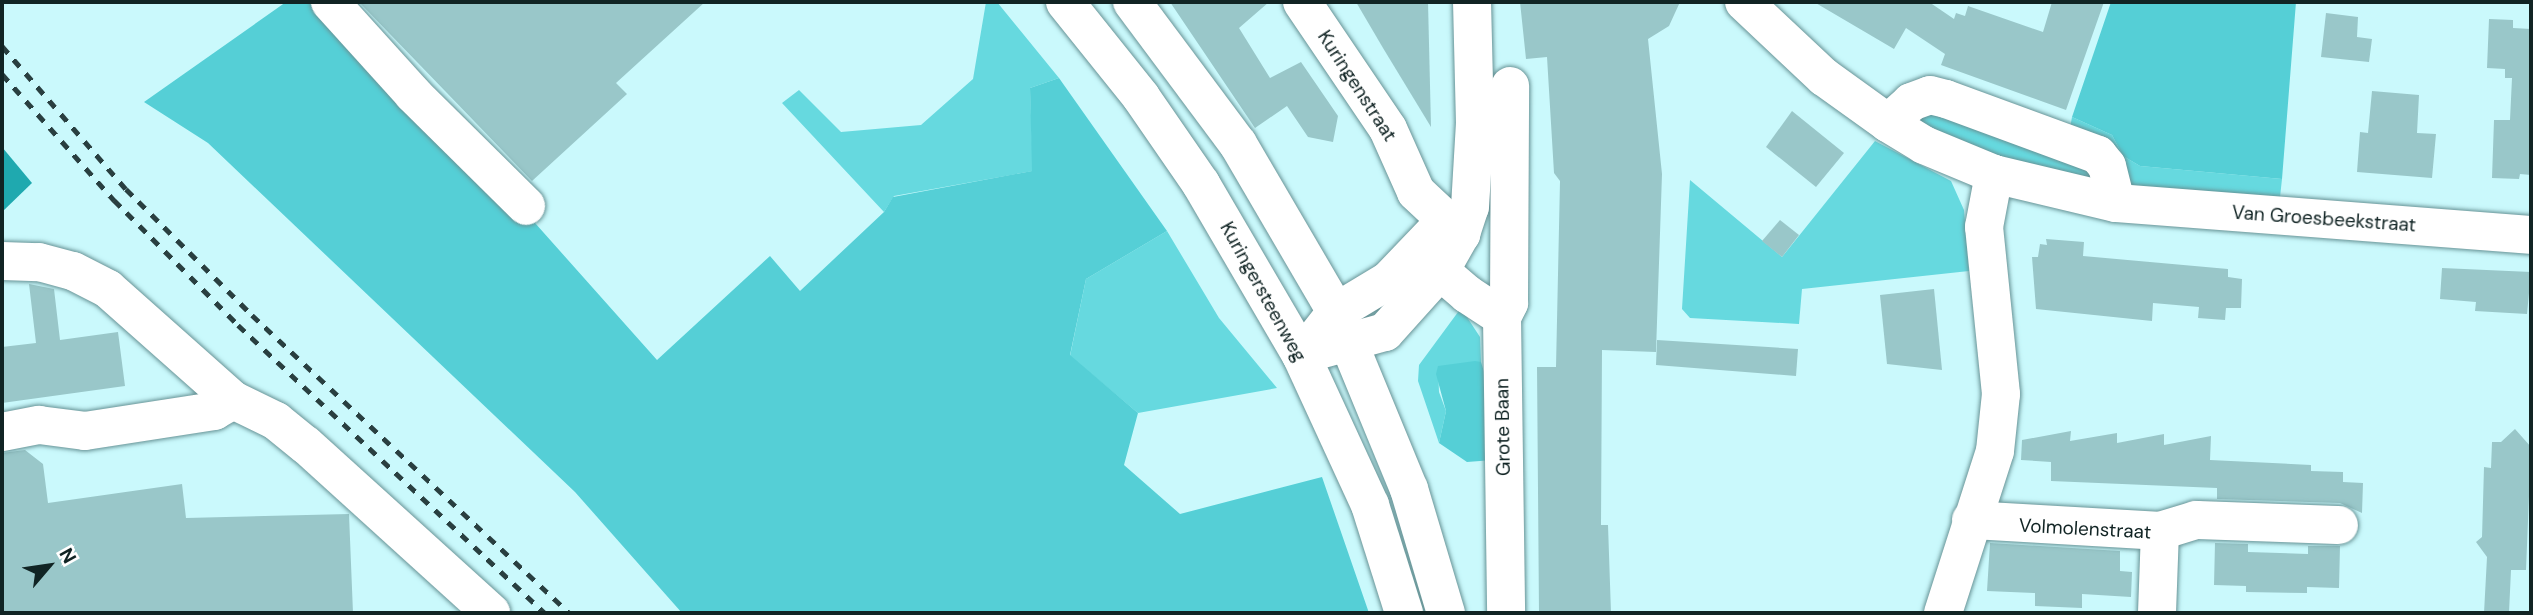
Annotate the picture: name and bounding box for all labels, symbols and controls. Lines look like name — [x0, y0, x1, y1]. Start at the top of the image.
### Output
street label: Kuringenstraat — [1313, 26, 1401, 146]
street label: Van Groesbeekstraat — [2231, 201, 2417, 237]
street label: Kuringersteenweg — [1215, 218, 1311, 366]
street label: Grote Baan — [1491, 378, 1515, 476]
street label: Volmolenstraat — [2018, 514, 2152, 544]
north arrow — [14, 531, 84, 601]
text: N — [54, 543, 82, 568]

